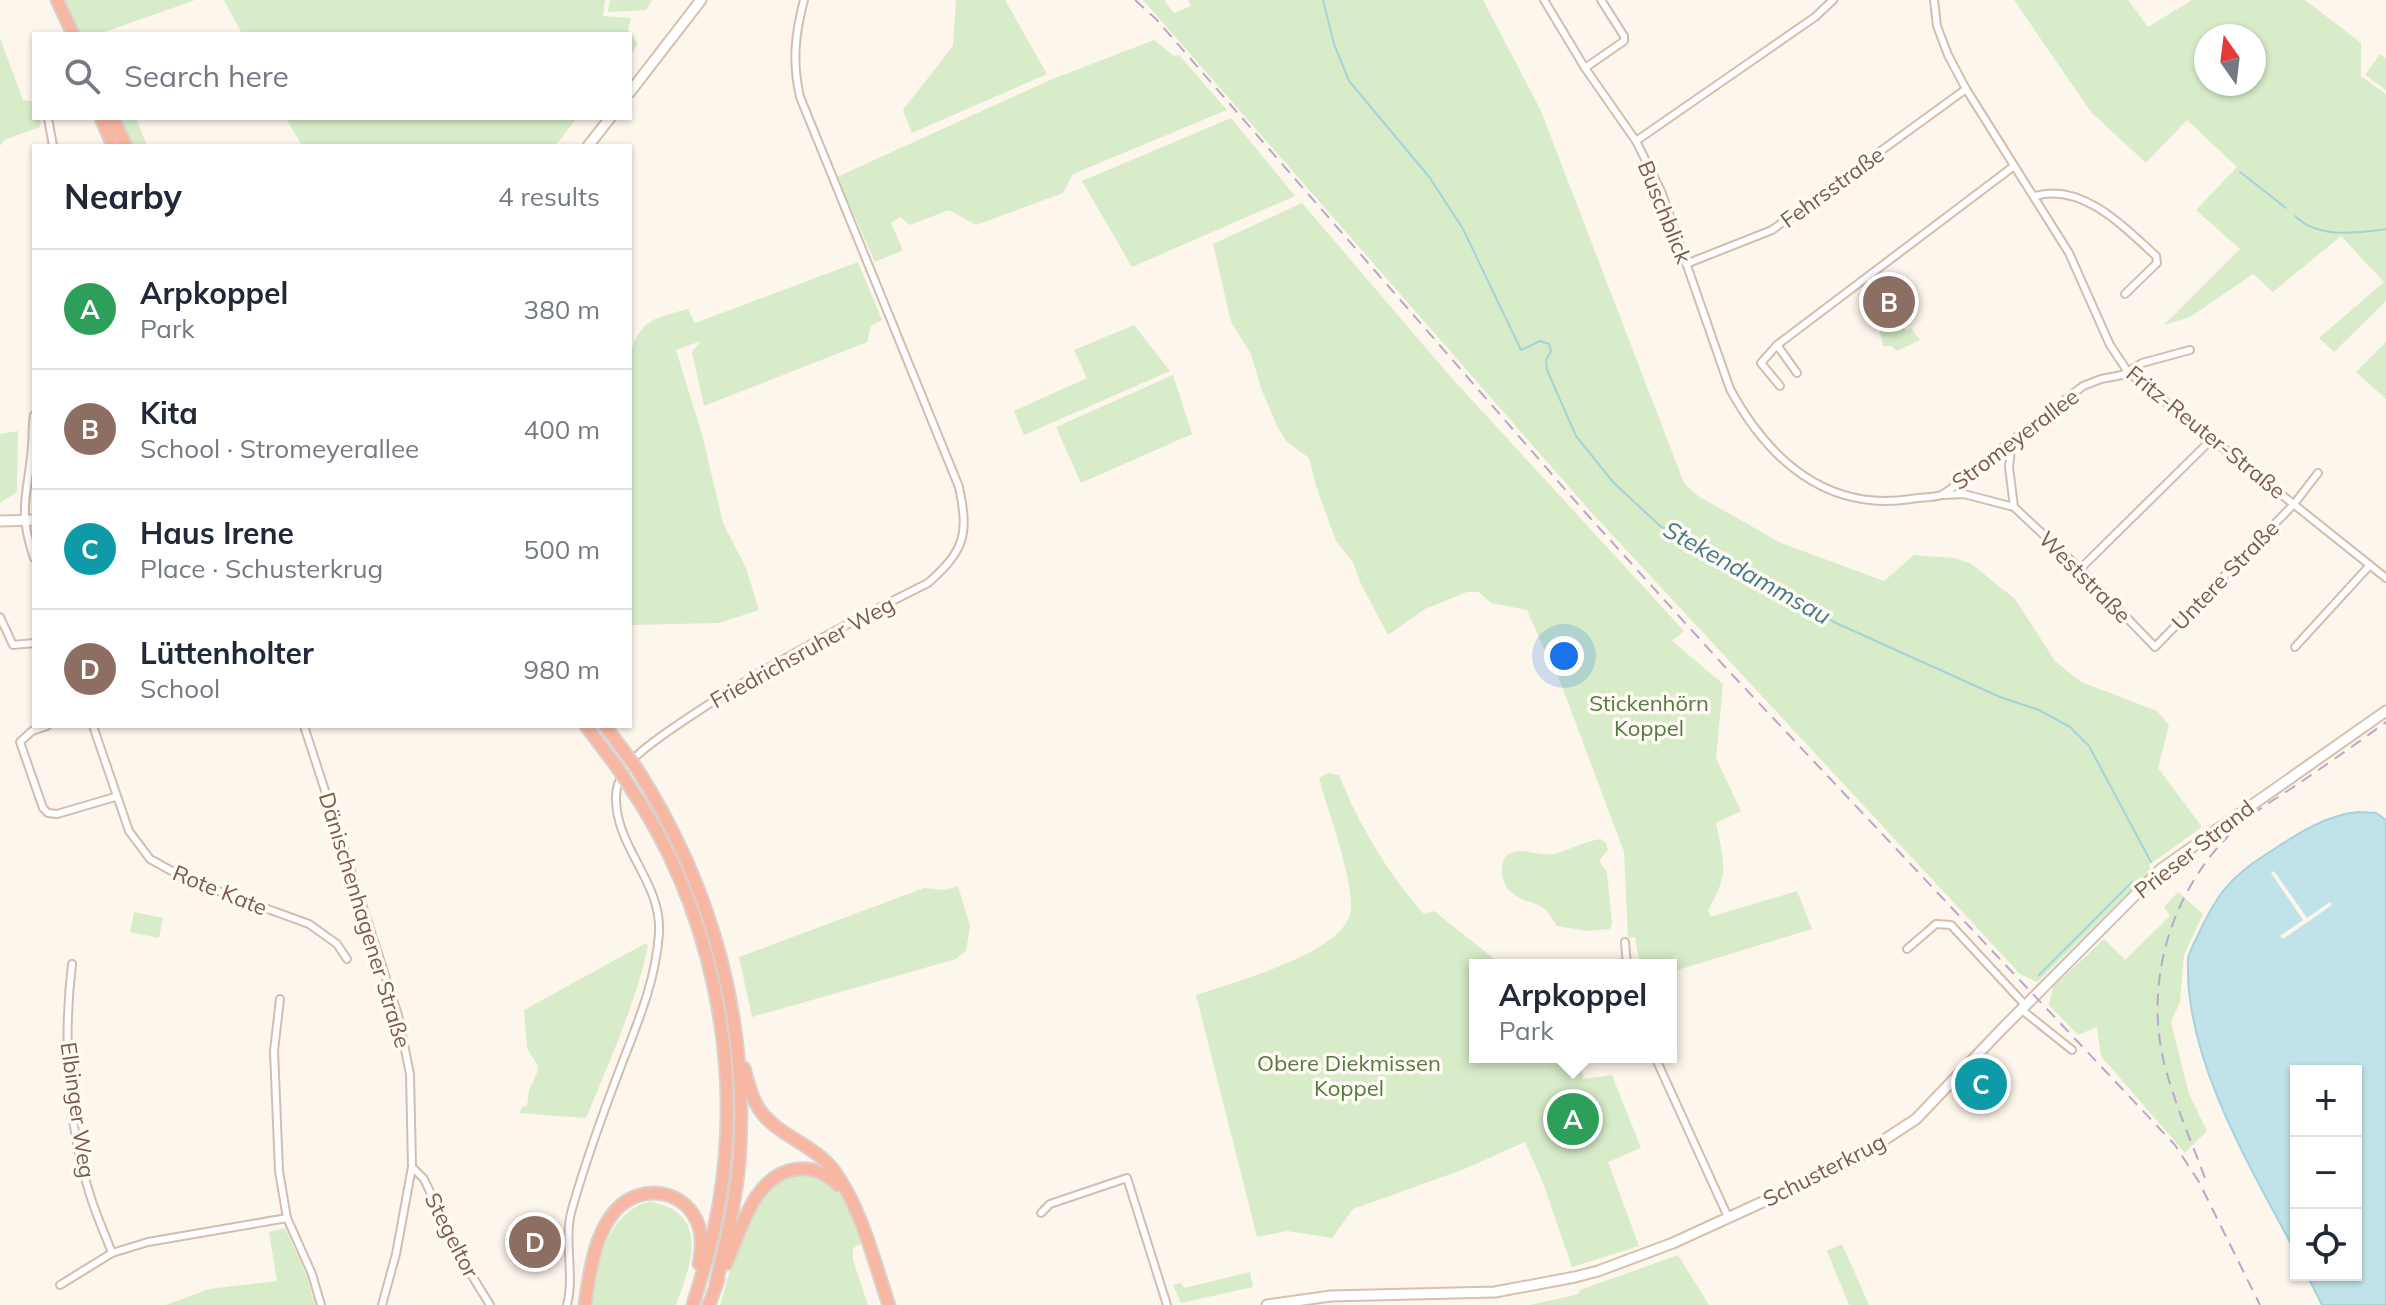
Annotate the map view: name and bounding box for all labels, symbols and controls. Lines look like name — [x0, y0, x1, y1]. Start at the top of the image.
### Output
north arrow — [2194, 24, 2266, 96]
search box — [32, 32, 632, 120]
icon: search — [60, 54, 104, 98]
text: Search here — [124, 57, 289, 95]
street label: Fehrsstraße — [1775, 140, 1889, 234]
street label: Buschblick — [1632, 157, 1699, 268]
text: Nearby — [64, 175, 182, 218]
text: 4 results — [498, 180, 600, 213]
pin: B — [1863, 272, 1915, 332]
text: Arpkoppel — [140, 274, 288, 312]
text: A — [80, 293, 100, 326]
text: 380 m — [524, 293, 600, 326]
text: Park — [140, 312, 195, 345]
street label: Fritz-Reuter-Straße — [2121, 359, 2291, 505]
street label: Stromeyerallee — [1946, 382, 2084, 496]
text: Kita — [140, 394, 198, 432]
text: B — [81, 413, 99, 446]
text: 400 m — [524, 413, 600, 446]
text: School · Stromeyerallee — [140, 432, 419, 465]
text: Haus Irene — [140, 514, 294, 552]
water label: Stekendammsau — [1659, 514, 1836, 630]
street label: Untere Straße — [2165, 514, 2285, 636]
street label: Weststraße — [2033, 525, 2137, 629]
text: C — [81, 533, 99, 566]
text: 500 m — [524, 533, 600, 566]
text: Place · Schusterkrug — [140, 552, 383, 585]
street label: Friedrichsruher Weg — [705, 590, 899, 714]
text: Lüttenholter — [140, 634, 314, 672]
your location — [1544, 636, 1584, 676]
text: D — [80, 653, 100, 686]
text: 980 m — [524, 653, 600, 686]
text: School — [140, 672, 220, 705]
park label: Stickenhörn Koppel — [1589, 689, 1709, 742]
street label: Dänischenhagener Straße — [313, 789, 417, 1051]
street label: Prieser Strand — [2128, 794, 2260, 904]
street label: Rote Kate — [169, 858, 271, 922]
popup — [1469, 959, 1677, 1063]
text: Arpkoppel — [1499, 976, 1647, 1014]
text: Park — [1499, 1014, 1554, 1047]
street label: Elbinger Weg — [55, 1040, 101, 1180]
park label: Obere Diekmissen Koppel — [1257, 1049, 1441, 1102]
pin: C — [1955, 1054, 2007, 1114]
map controls — [2290, 1065, 2362, 1281]
button: + — [2290, 1065, 2362, 1137]
pin: A — [1547, 1089, 1599, 1149]
street label: Schusterkrug — [1758, 1127, 1890, 1213]
button: − — [2290, 1137, 2362, 1209]
street label: Stegeltor — [419, 1188, 485, 1282]
button: locate — [2290, 1209, 2362, 1281]
pin: D — [509, 1212, 561, 1272]

